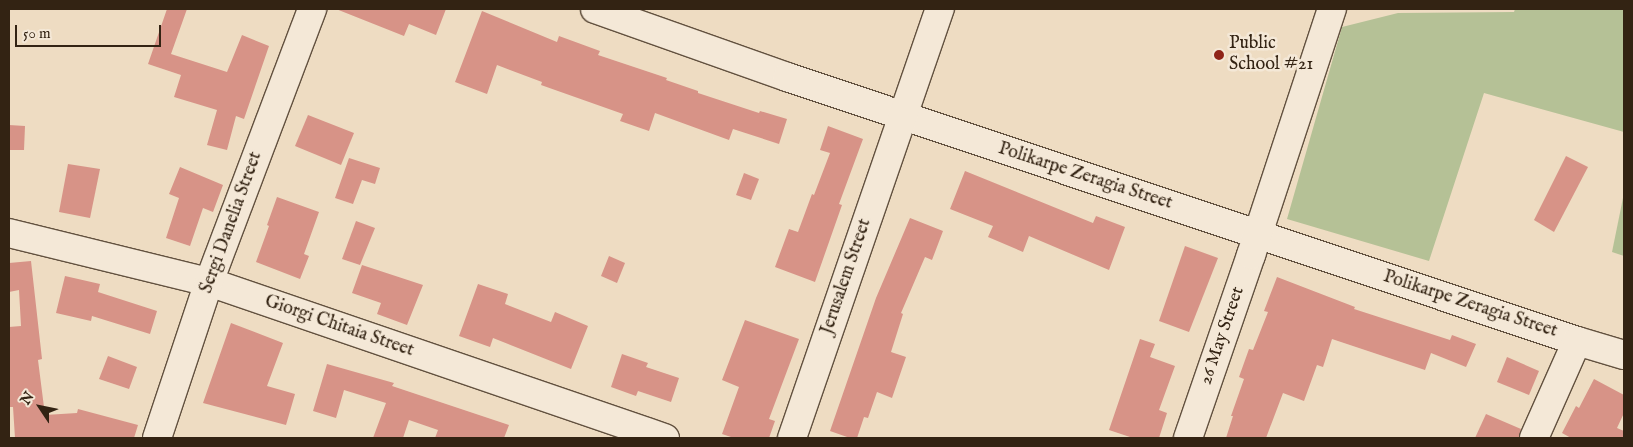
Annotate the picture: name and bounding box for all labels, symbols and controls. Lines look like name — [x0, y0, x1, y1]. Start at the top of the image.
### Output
scale bar — [18, 15, 164, 47]
text: 50 m — [23, 24, 51, 43]
place label: Public School #21 — [1229, 34, 1313, 76]
marker: Public School #21 — [1213, 49, 1225, 61]
street label: Polikarpe Zeragia Street — [995, 139, 1175, 215]
street label: Sergi Danelia Street — [196, 149, 268, 297]
street label: Jerusalem Street — [817, 216, 877, 338]
street label: Polikarpe Zeragia Street — [1380, 267, 1560, 343]
street label: 26 May Street — [1196, 284, 1250, 388]
street label: Giorgi Chitaia Street — [262, 291, 416, 363]
north arrow — [15, 382, 65, 432]
text: N — [17, 389, 38, 409]

